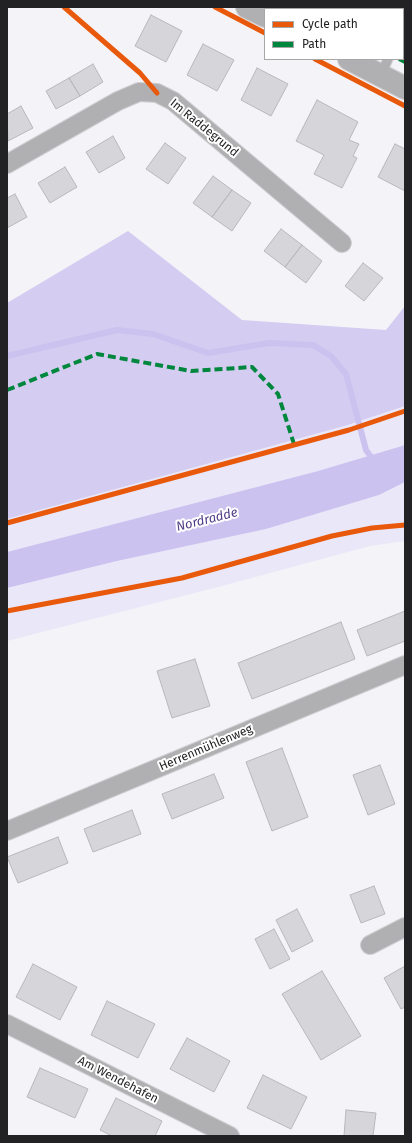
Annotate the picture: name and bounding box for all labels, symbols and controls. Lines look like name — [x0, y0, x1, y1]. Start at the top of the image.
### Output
legend — [264, 8, 404, 60]
text: Cycle path — [302, 17, 358, 31]
text: Path — [302, 37, 326, 51]
street label: Im Raddegrund — [167, 96, 241, 160]
water label: Nordradde — [175, 505, 239, 535]
street label: Herrenmühlenweg — [157, 722, 255, 774]
street label: Am Wendehafen — [75, 1054, 161, 1106]

